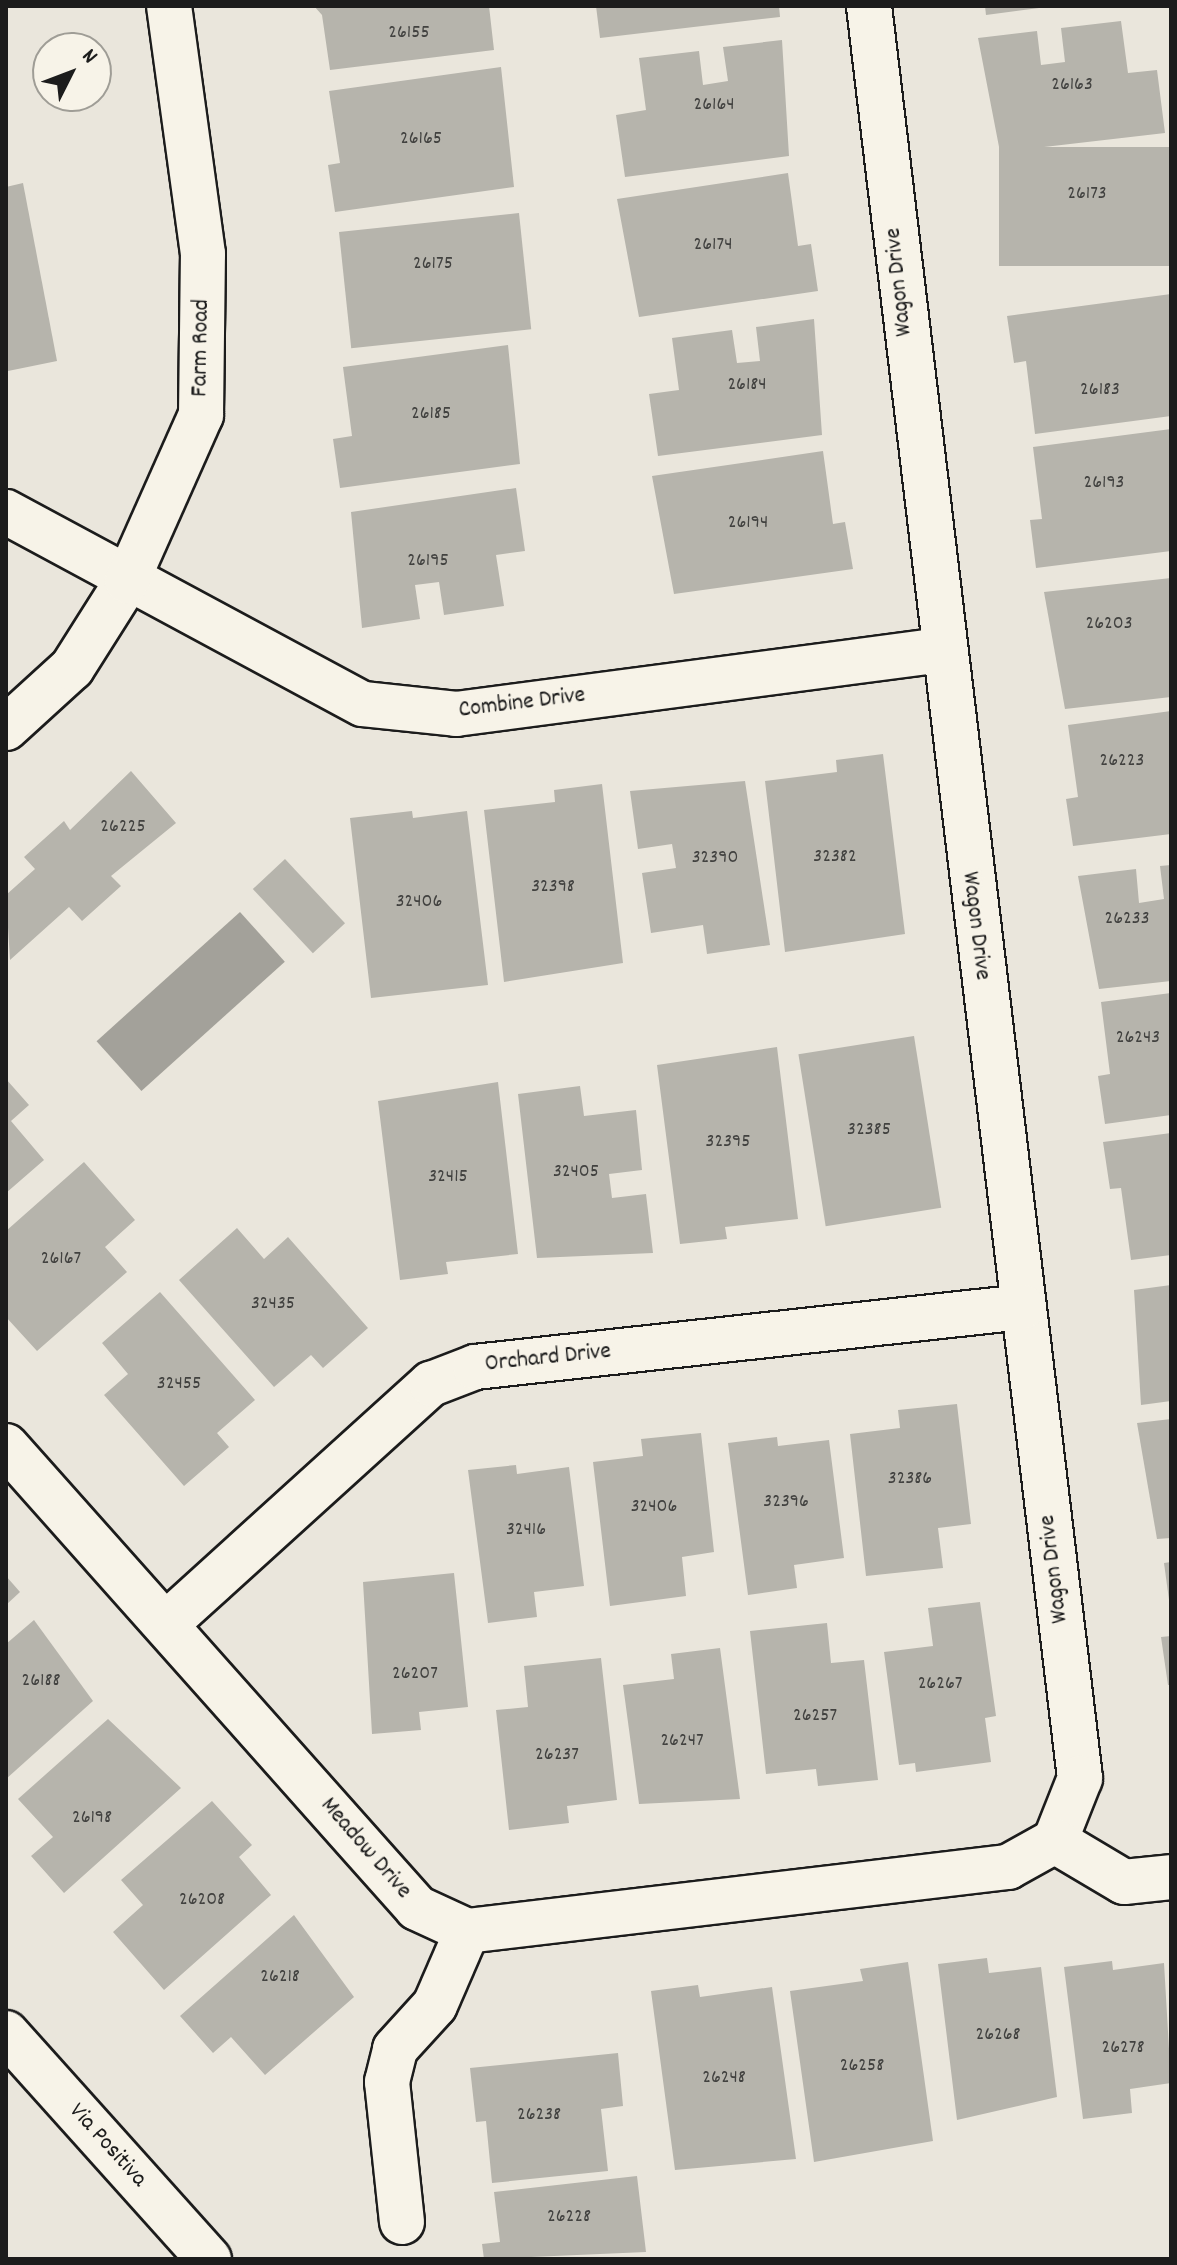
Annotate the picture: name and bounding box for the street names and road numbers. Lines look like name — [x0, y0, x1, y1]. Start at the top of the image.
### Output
street label: Wagon Drive — [880, 226, 920, 338]
street label: Farm Road — [187, 299, 217, 397]
street label: Combine Drive — [457, 682, 587, 726]
street label: Wagon Drive — [954, 870, 996, 982]
street label: Orchard Drive — [484, 1338, 612, 1380]
street label: Wagon Drive — [1034, 1513, 1076, 1625]
street label: Meadow Drive — [313, 1792, 417, 1906]
street label: Via Positiva — [62, 2098, 152, 2194]

